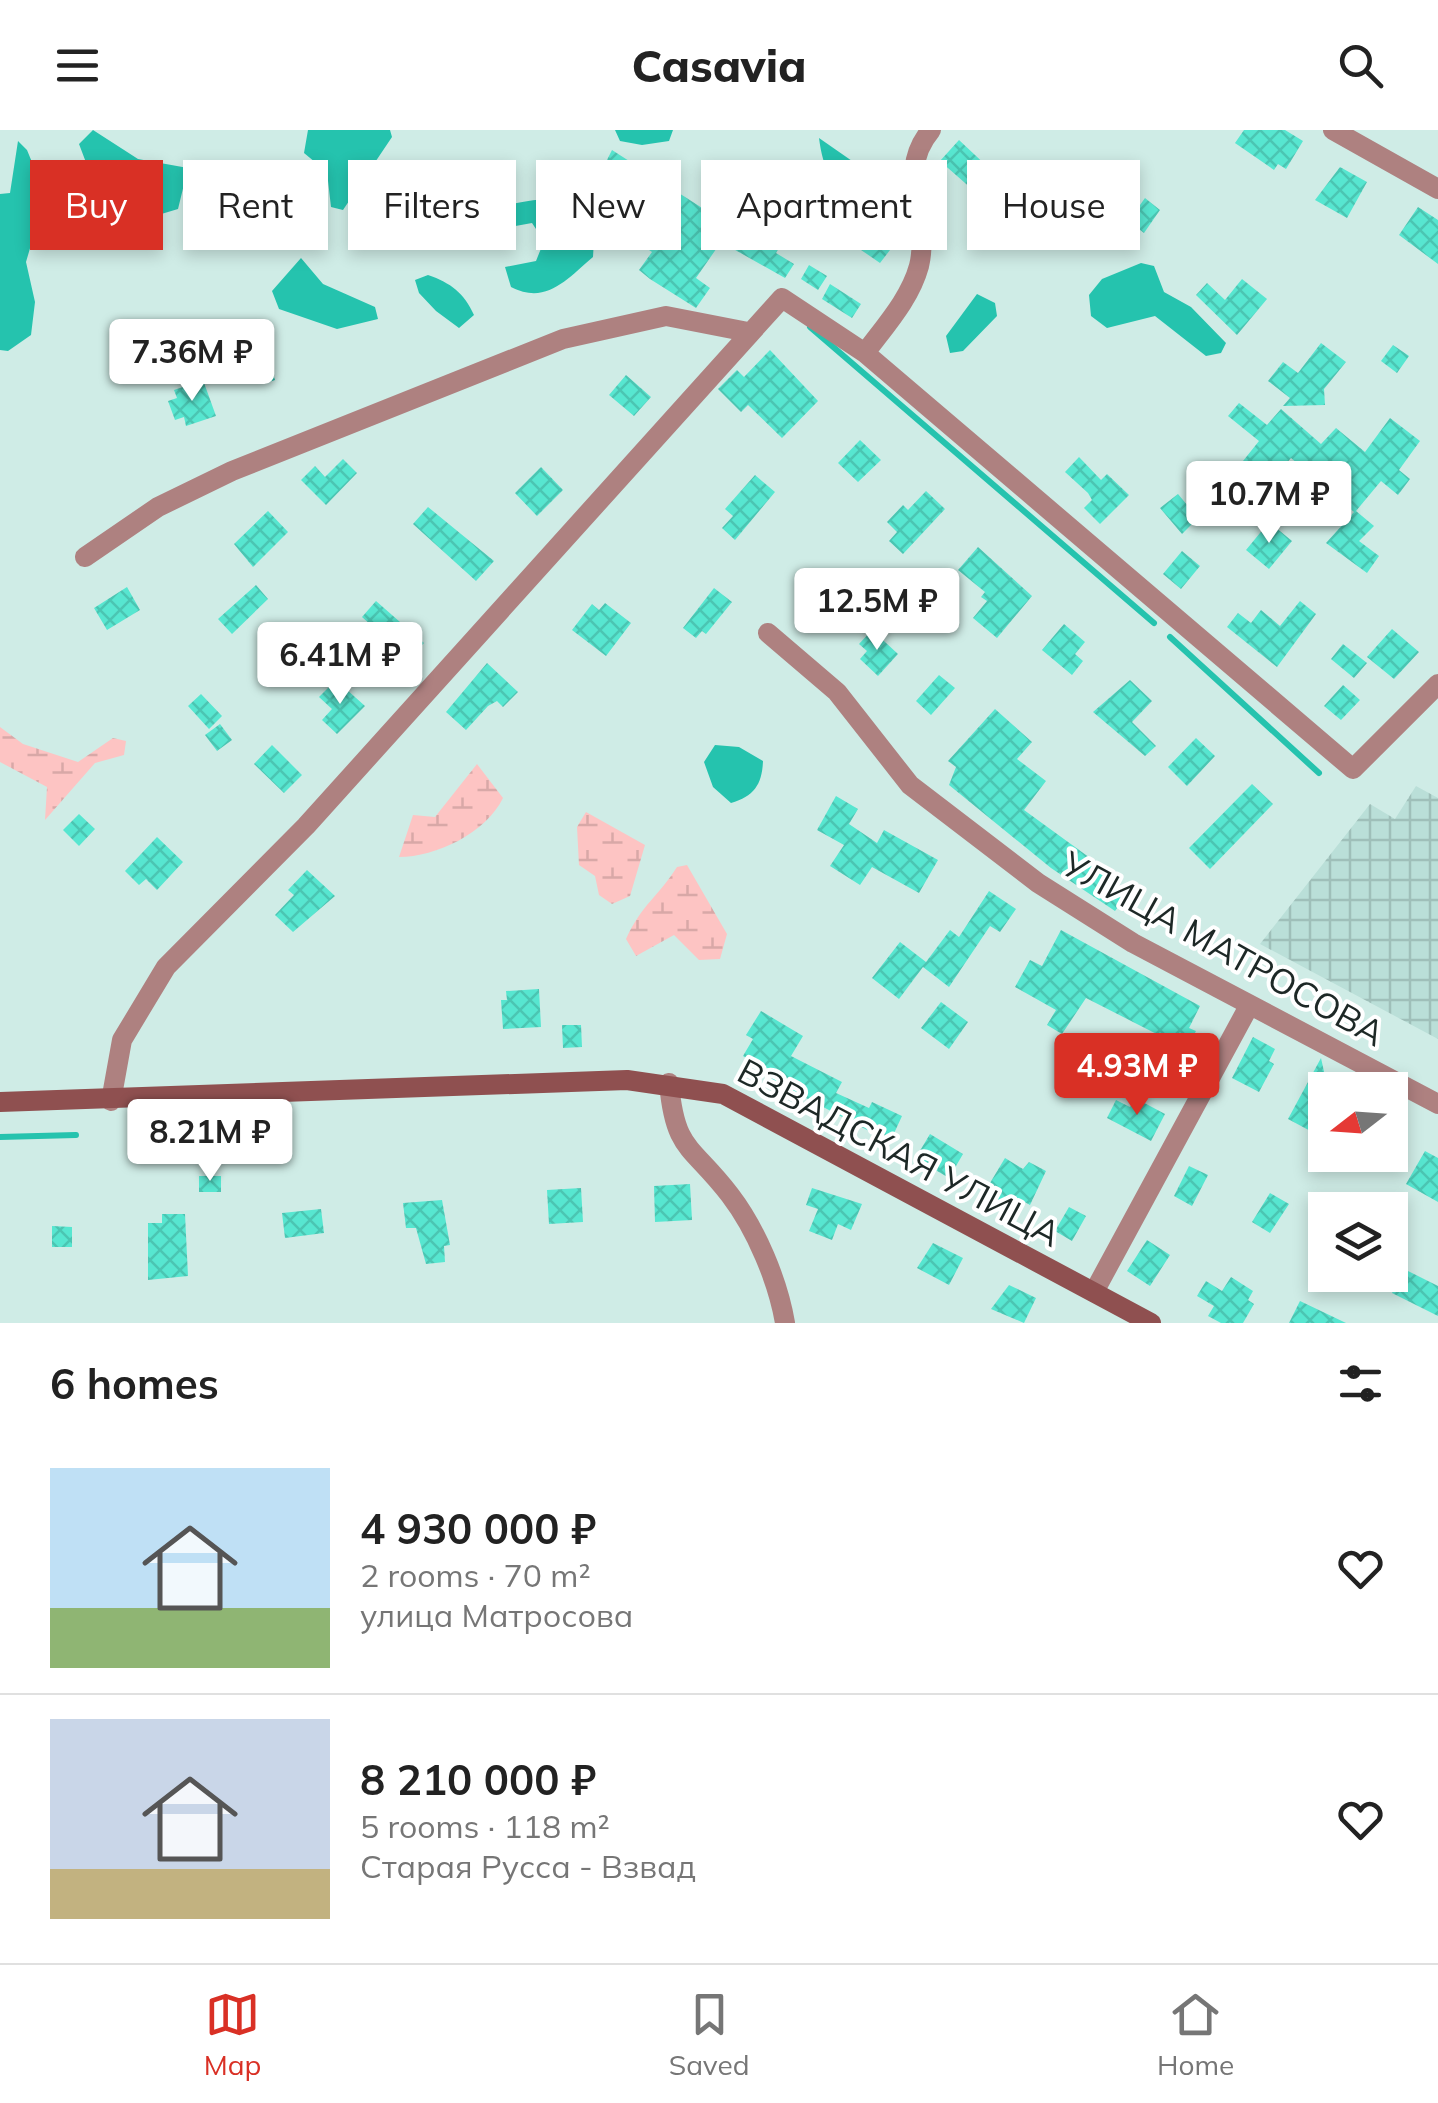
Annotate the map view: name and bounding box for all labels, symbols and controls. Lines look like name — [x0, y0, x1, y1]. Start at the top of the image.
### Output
text: Casavia — [632, 37, 806, 93]
icon: menu — [50, 38, 105, 93]
icon: search — [1333, 38, 1388, 93]
chip: Buy — [30, 160, 163, 250]
chip: Rent — [183, 160, 328, 250]
chip: Filters — [348, 160, 516, 250]
chip: New — [536, 160, 681, 250]
chip: Apartment — [701, 160, 947, 250]
chip: House — [967, 160, 1140, 250]
pin: 7.36M ₽ — [100, 319, 284, 404]
text: 7.36M ₽ — [131, 331, 253, 371]
pin: 10.7M ₽ — [1177, 461, 1361, 546]
text: 10.7M ₽ — [1208, 473, 1330, 513]
pin: 12.5M ₽ — [785, 568, 969, 653]
text: 12.5M ₽ — [816, 580, 938, 620]
pin: 6.41M ₽ — [248, 622, 432, 707]
text: 6.41M ₽ — [279, 634, 401, 674]
street label: УЛИЦА МАТРОСОВА — [1054, 841, 1393, 1055]
pin: 4.93M ₽ — [1045, 1033, 1229, 1118]
text: 4.93M ₽ — [1076, 1045, 1198, 1085]
street label: ВЗВАДСКАЯ УЛИЦА — [731, 1048, 1069, 1256]
north arrow — [1308, 1072, 1408, 1172]
map controls — [1308, 1072, 1408, 1292]
pin: 8.21M ₽ — [118, 1099, 302, 1184]
text: 8.21M ₽ — [149, 1111, 271, 1151]
button: layers — [1308, 1192, 1408, 1292]
icon: filters — [1333, 1356, 1388, 1411]
text: 6 homes — [50, 1357, 219, 1410]
text: 4 930 000 ₽ — [360, 1502, 596, 1555]
icon: home — [130, 1508, 250, 1628]
icon: heart — [1333, 1541, 1388, 1596]
text: 2 rooms · 70 m² — [360, 1555, 591, 1595]
text: улица Матросова — [360, 1595, 633, 1635]
text: 8 210 000 ₽ — [360, 1753, 596, 1806]
icon: home — [130, 1759, 250, 1879]
icon: heart — [1333, 1792, 1388, 1847]
text: 5 rooms · 118 m² — [360, 1806, 610, 1846]
text: Старая Русса - Взвад — [360, 1846, 696, 1886]
tab: Map — [204, 1987, 261, 2082]
tab: Saved — [669, 1987, 750, 2082]
tab: Home — [1157, 1987, 1234, 2082]

